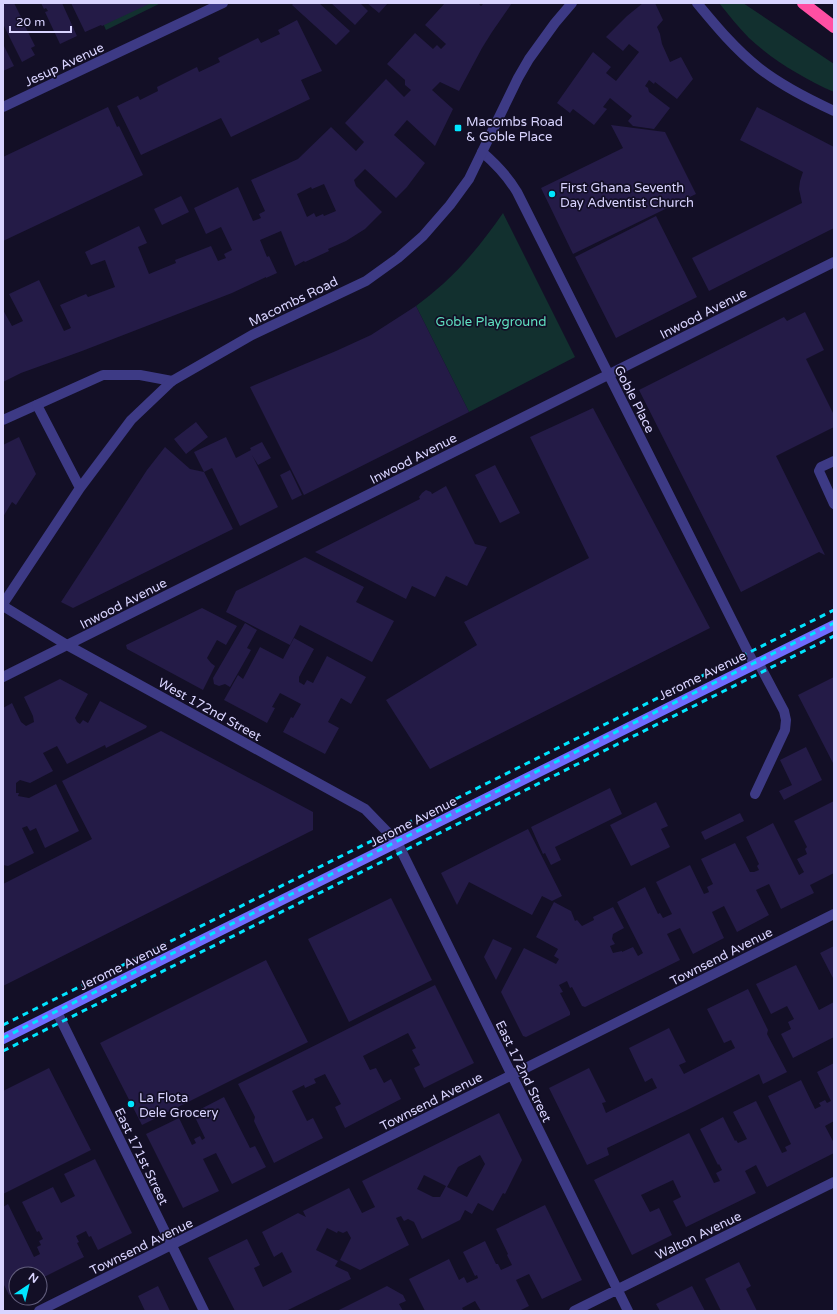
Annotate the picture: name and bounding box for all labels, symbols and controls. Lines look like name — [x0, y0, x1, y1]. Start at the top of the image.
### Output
scale bar — [10, 8, 71, 34]
text: 20 m — [16, 15, 45, 29]
street label: Jesup Avenue — [22, 40, 107, 90]
place label: Macombs Road & Goble Place — [466, 114, 563, 145]
marker: Macombs Road & Goble Place — [453, 123, 463, 133]
place label: First Ghana Seventh Day Adventist Church — [560, 180, 694, 211]
marker: First Ghana Seventh Day Adventist Church — [547, 189, 557, 199]
street label: Macombs Road — [246, 273, 341, 330]
street label: Inwood Avenue — [657, 285, 750, 343]
park label: Goble Playground — [436, 314, 546, 330]
street label: Goble Place — [610, 363, 658, 436]
street label: Inwood Avenue — [367, 430, 460, 488]
street label: Inwood Avenue — [77, 575, 170, 633]
street label: Jerome Avenue — [656, 648, 749, 704]
street label: West 172nd Street — [155, 675, 264, 745]
street label: Jerome Avenue — [367, 793, 460, 851]
street label: Townsend Avenue — [668, 924, 775, 990]
street label: Jerome Avenue — [77, 938, 170, 994]
street label: East 172nd Street — [492, 1018, 555, 1125]
street label: Townsend Avenue — [378, 1069, 485, 1135]
place label: La Flota Dele Grocery — [139, 1090, 219, 1121]
marker: La Flota Dele Grocery — [126, 1099, 136, 1109]
street label: East 171st Street — [111, 1105, 172, 1208]
street label: Walton Avenue — [653, 1208, 744, 1264]
street label: Townsend Avenue — [87, 1215, 196, 1279]
north arrow — [8, 1266, 48, 1306]
text: N — [26, 1270, 41, 1286]

